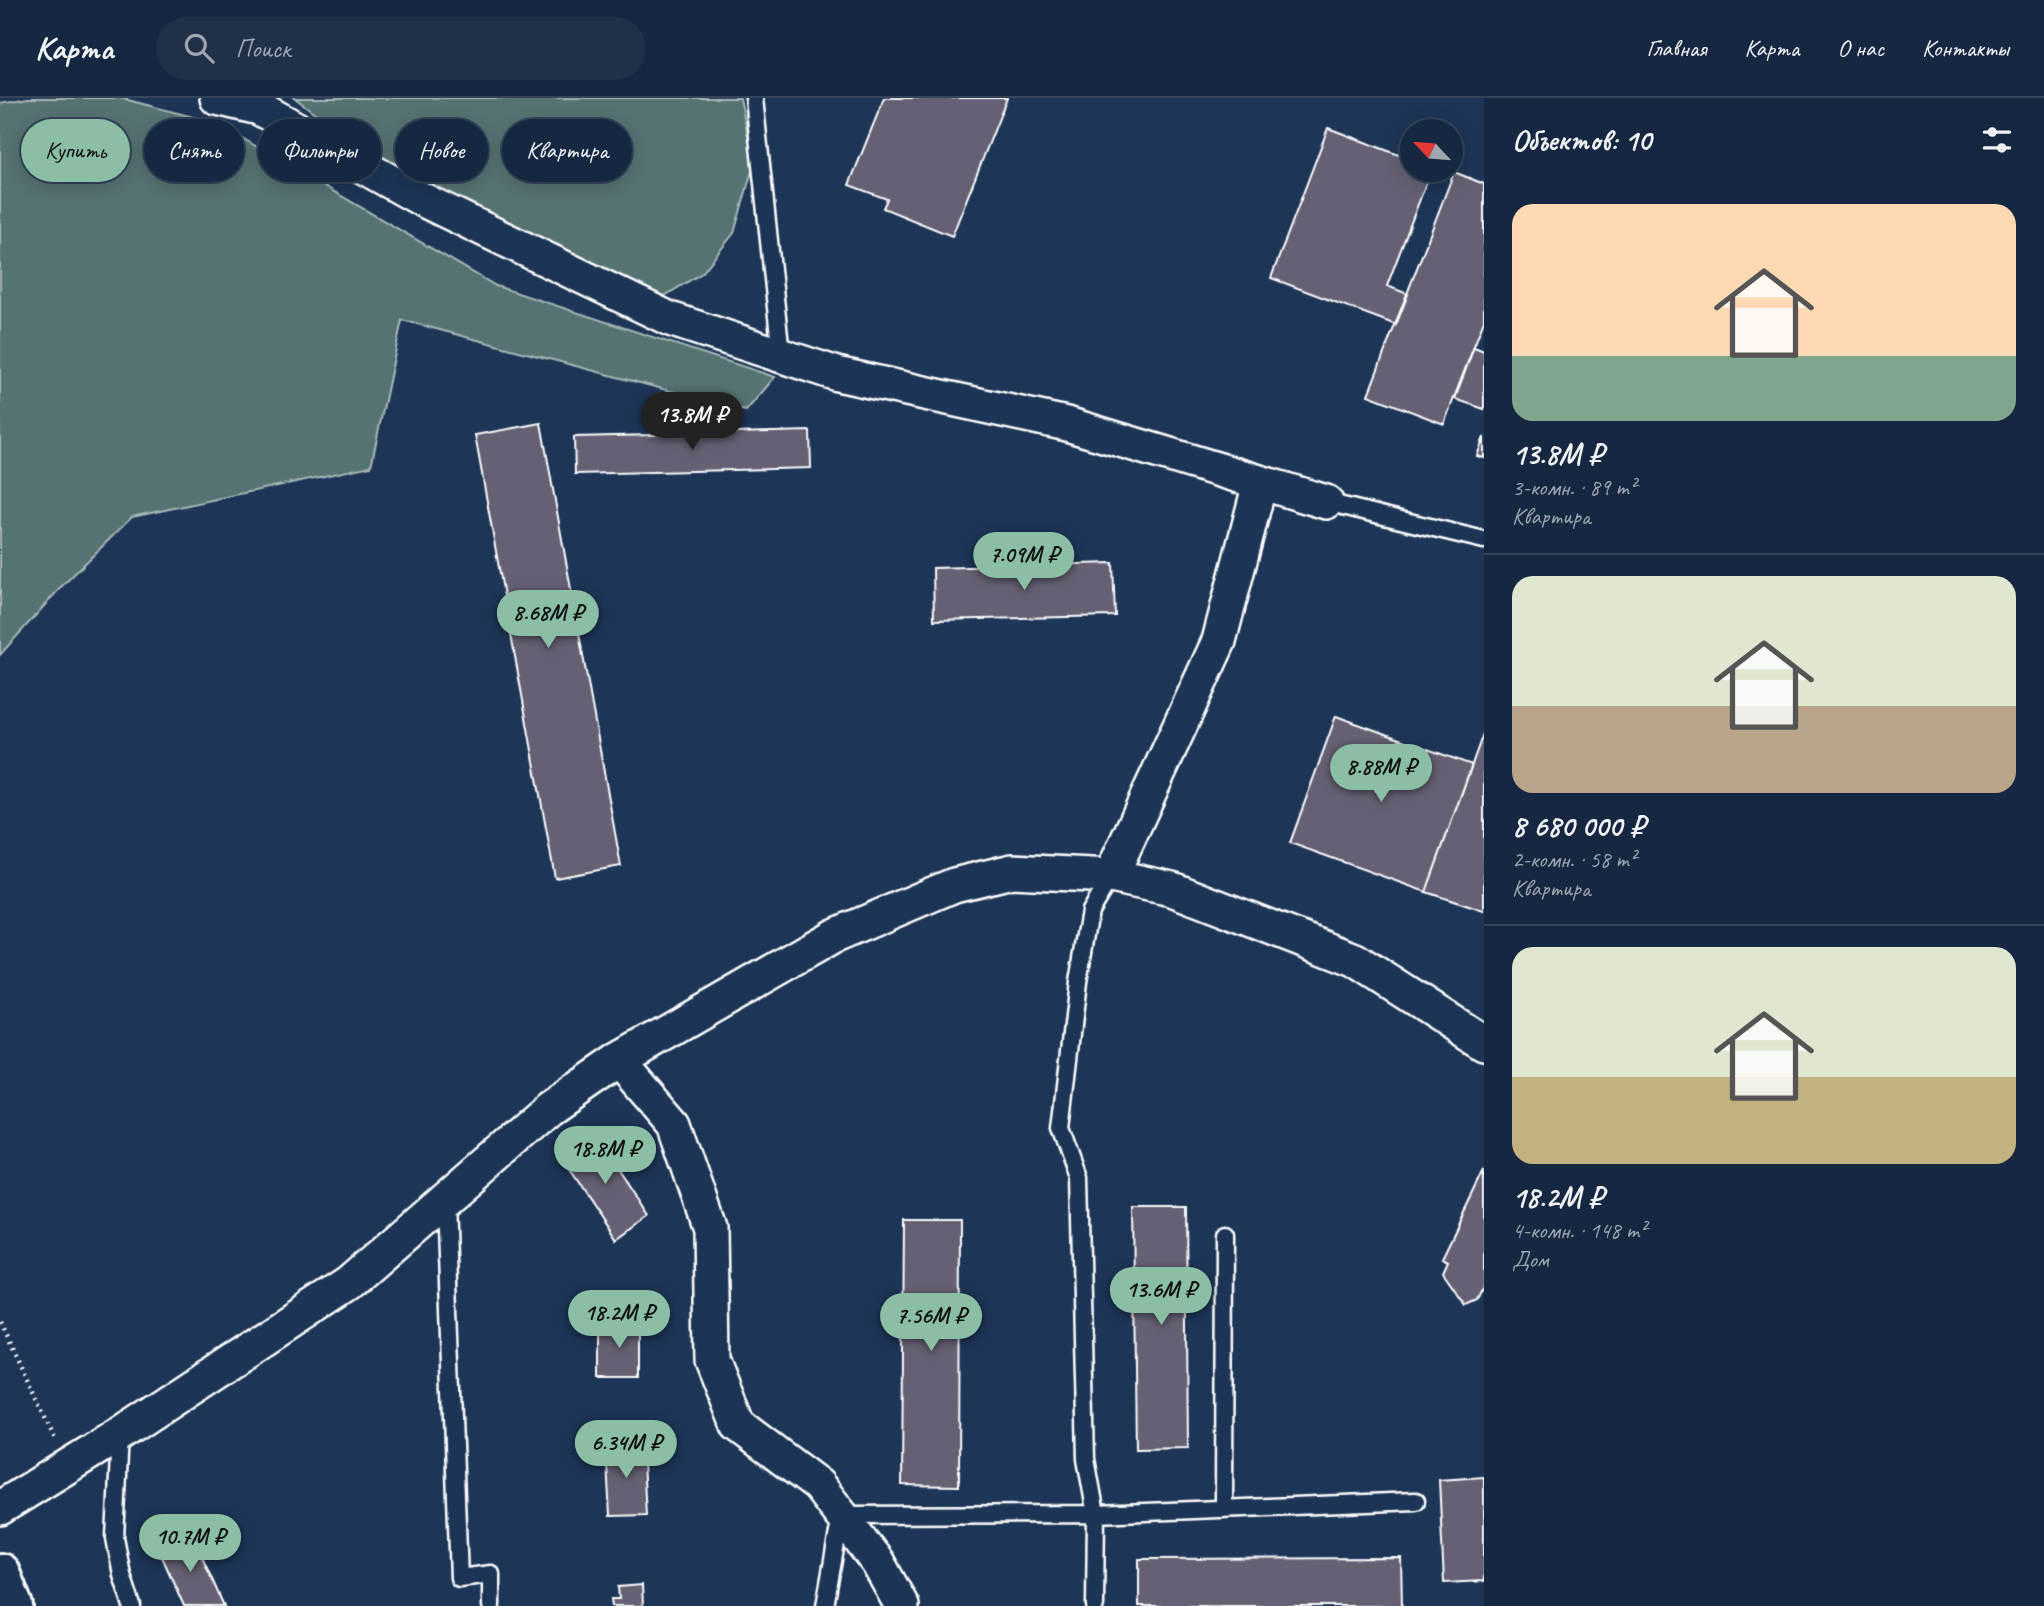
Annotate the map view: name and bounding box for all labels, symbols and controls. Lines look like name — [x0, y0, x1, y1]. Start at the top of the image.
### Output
search box — [156, 17, 646, 80]
text: Карта — [35, 27, 114, 69]
icon: search — [180, 29, 218, 67]
text: Поиск — [236, 32, 290, 65]
text: Главная — [1646, 33, 1707, 63]
text: Карта — [1745, 33, 1799, 63]
text: О нас — [1837, 33, 1884, 63]
text: Контакты — [1922, 33, 2009, 63]
chip: Купить — [21, 119, 130, 182]
chip: Снять — [144, 119, 244, 182]
chip: Фильтры — [258, 119, 381, 182]
chip: Новое — [395, 119, 488, 182]
chip: Квартира — [502, 119, 632, 182]
north arrow — [1400, 119, 1463, 182]
map controls — [1400, 119, 1463, 182]
text: Объектов: 10 — [1512, 121, 1651, 159]
icon: filters — [1978, 121, 2016, 159]
icon: home — [1701, 250, 1827, 376]
pin: 13.8M ₽ — [627, 392, 757, 452]
text: 13.8M ₽ — [657, 400, 727, 429]
text: 13.8M ₽ — [1512, 435, 1603, 473]
text: 3-комн. · 89 m² — [1512, 473, 1636, 502]
text: Квартира — [1512, 502, 1590, 531]
pin: 7.09M ₽ — [959, 532, 1089, 592]
text: 7.09M ₽ — [989, 540, 1059, 569]
pin: 8.68M ₽ — [483, 590, 613, 650]
text: 8.68M ₽ — [513, 598, 583, 627]
icon: home — [1701, 622, 1827, 748]
pin: 8.88M ₽ — [1316, 744, 1446, 804]
text: 8.88M ₽ — [1346, 752, 1416, 781]
text: 8 680 000 ₽ — [1512, 807, 1644, 845]
text: 2-комн. · 58 m² — [1512, 845, 1636, 874]
text: Квартира — [1512, 874, 1590, 903]
icon: home — [1701, 993, 1827, 1119]
pin: 18.8M ₽ — [540, 1126, 670, 1186]
text: 18.8M ₽ — [570, 1134, 640, 1163]
text: 18.2M ₽ — [1512, 1178, 1603, 1216]
text: 4-комн. · 148 m² — [1512, 1216, 1646, 1245]
text: Дом — [1512, 1245, 1549, 1274]
pin: 13.6M ₽ — [1096, 1268, 1226, 1327]
text: 13.6M ₽ — [1126, 1275, 1196, 1304]
pin: 18.2M ₽ — [554, 1290, 684, 1350]
pin: 7.56M ₽ — [866, 1294, 996, 1353]
text: 18.2M ₽ — [584, 1298, 654, 1327]
text: 7.56M ₽ — [896, 1301, 966, 1330]
pin: 6.34M ₽ — [561, 1420, 691, 1480]
text: 6.34M ₽ — [591, 1428, 661, 1457]
pin: 10.7M ₽ — [125, 1514, 255, 1574]
text: 10.7M ₽ — [155, 1522, 225, 1551]

